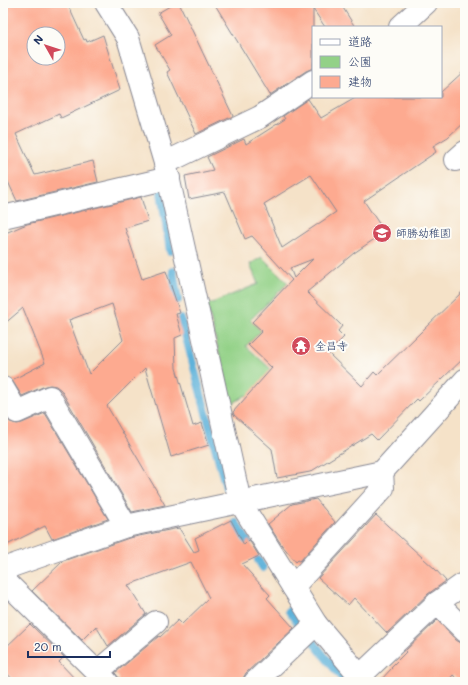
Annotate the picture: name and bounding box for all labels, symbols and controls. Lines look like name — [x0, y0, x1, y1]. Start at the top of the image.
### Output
north arrow — [26, 26, 66, 66]
legend — [312, 26, 442, 98]
text: N — [29, 31, 46, 47]
text: 道路 — [348, 33, 372, 49]
text: 公園 — [348, 53, 372, 69]
text: 建物 — [348, 73, 372, 89]
school or university icon: 師勝幼稚園 — [371, 222, 393, 244]
place label: 師勝幼稚園 — [396, 225, 451, 240]
temple icon: 全昌寺 — [290, 335, 312, 357]
place label: 全昌寺 — [315, 338, 348, 353]
scale bar — [28, 633, 110, 659]
text: 20 m — [34, 638, 62, 654]

